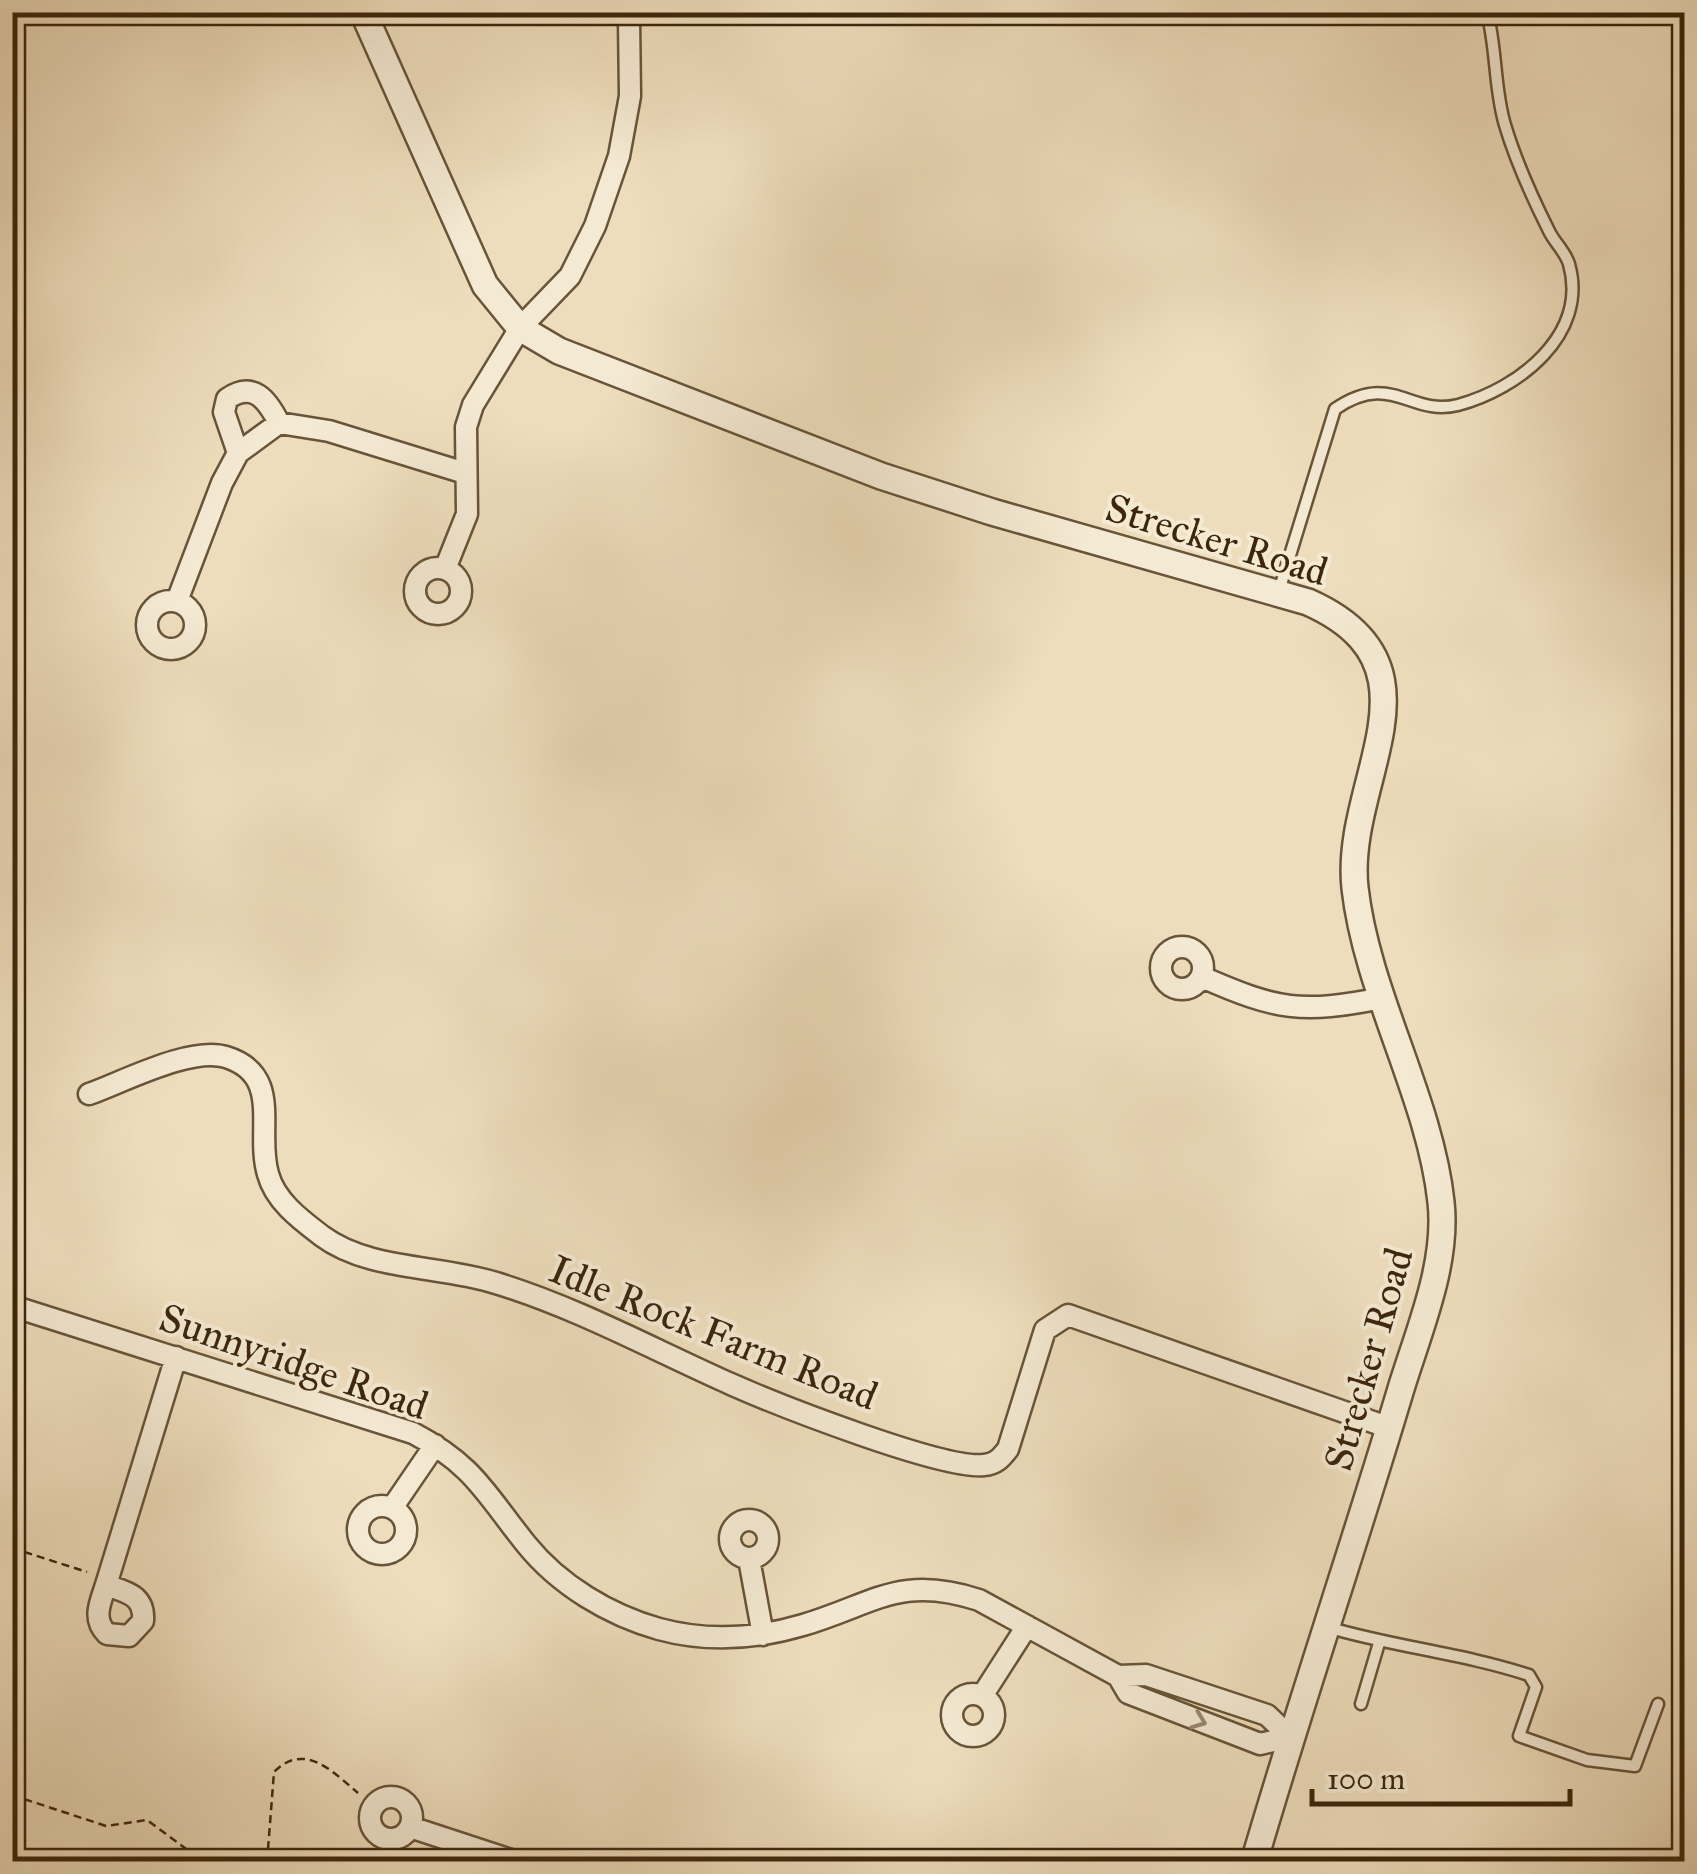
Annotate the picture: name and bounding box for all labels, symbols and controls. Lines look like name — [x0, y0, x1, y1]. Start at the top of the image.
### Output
street label: Strecker Road — [1100, 483, 1334, 596]
street label: Strecker Road — [1313, 1242, 1424, 1476]
street label: Idle Rock Farm Road — [543, 1244, 885, 1421]
street label: Sunnyridge Road — [153, 1293, 435, 1430]
one-way arrow — [1189, 1709, 1207, 1729]
scale bar — [1312, 1744, 1570, 1806]
text: 100 m — [1327, 1761, 1405, 1797]

